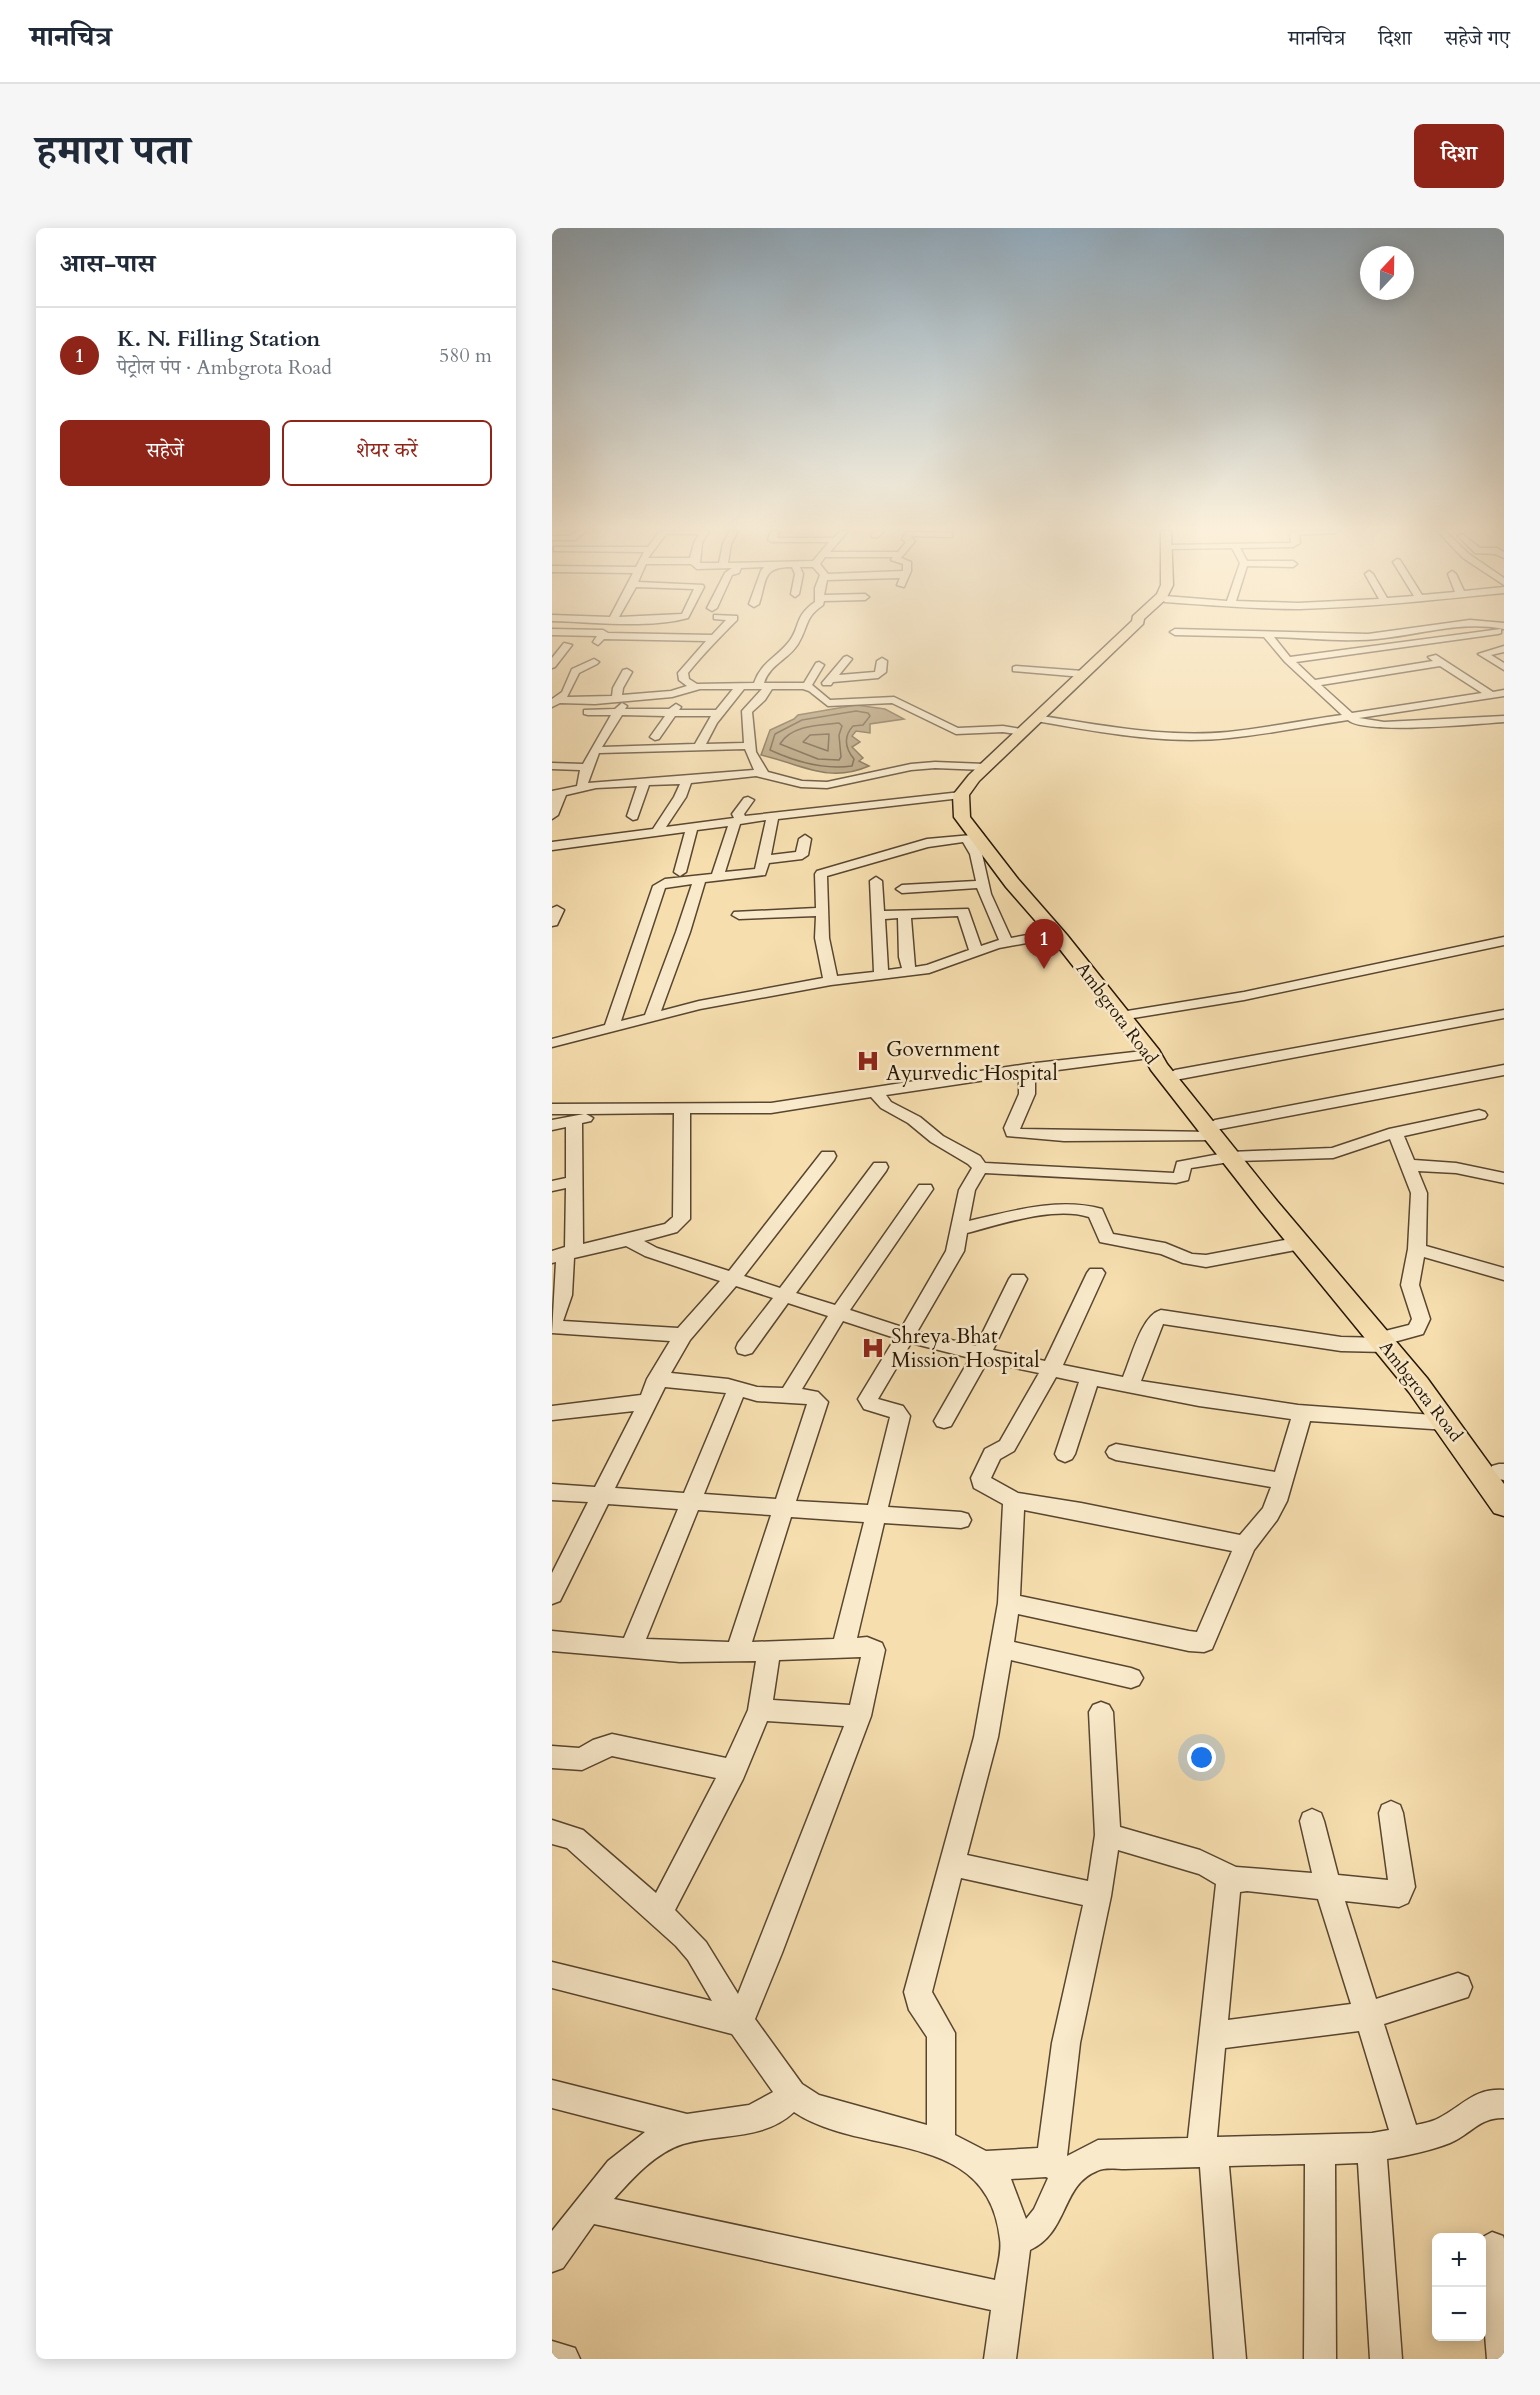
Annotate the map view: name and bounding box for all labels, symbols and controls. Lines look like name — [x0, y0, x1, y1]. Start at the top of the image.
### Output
text: मानचित्र — [30, 18, 112, 56]
text: मानचित्र — [1288, 24, 1345, 53]
text: दिशा — [1378, 24, 1412, 53]
text: सहेजे गए — [1445, 24, 1510, 53]
text: हमारा पता — [36, 122, 190, 179]
button: दिशा — [1414, 124, 1504, 188]
text: आस-पास — [60, 246, 155, 281]
north arrow — [1360, 246, 1414, 300]
text: K. N. Filling Station — [117, 324, 320, 354]
text: 1 — [74, 342, 85, 369]
text: 580 m — [439, 342, 492, 369]
text: पेट्रोल पंप · Ambgrota Road — [117, 354, 332, 381]
button: सहेजें — [60, 420, 270, 486]
button: शेयर करें — [282, 420, 492, 486]
pin: 1 — [1024, 920, 1064, 969]
street label: Ambgrota Road — [1070, 957, 1164, 1070]
place label: Government Ayurvedic Hospital — [886, 1035, 1058, 1088]
hospital icon: Government Ayurvedic Hospital — [855, 1048, 881, 1074]
place label: Shreya Bhat Mission Hospital — [891, 1322, 1040, 1375]
hospital icon: Shreya Bhat Mission Hospital — [860, 1335, 886, 1361]
street label: Ambgrota Road — [1373, 1336, 1468, 1447]
your location — [1187, 1743, 1216, 1772]
map controls — [1432, 2233, 1486, 2341]
button: + — [1432, 2233, 1486, 2287]
button: − — [1432, 2287, 1486, 2341]

